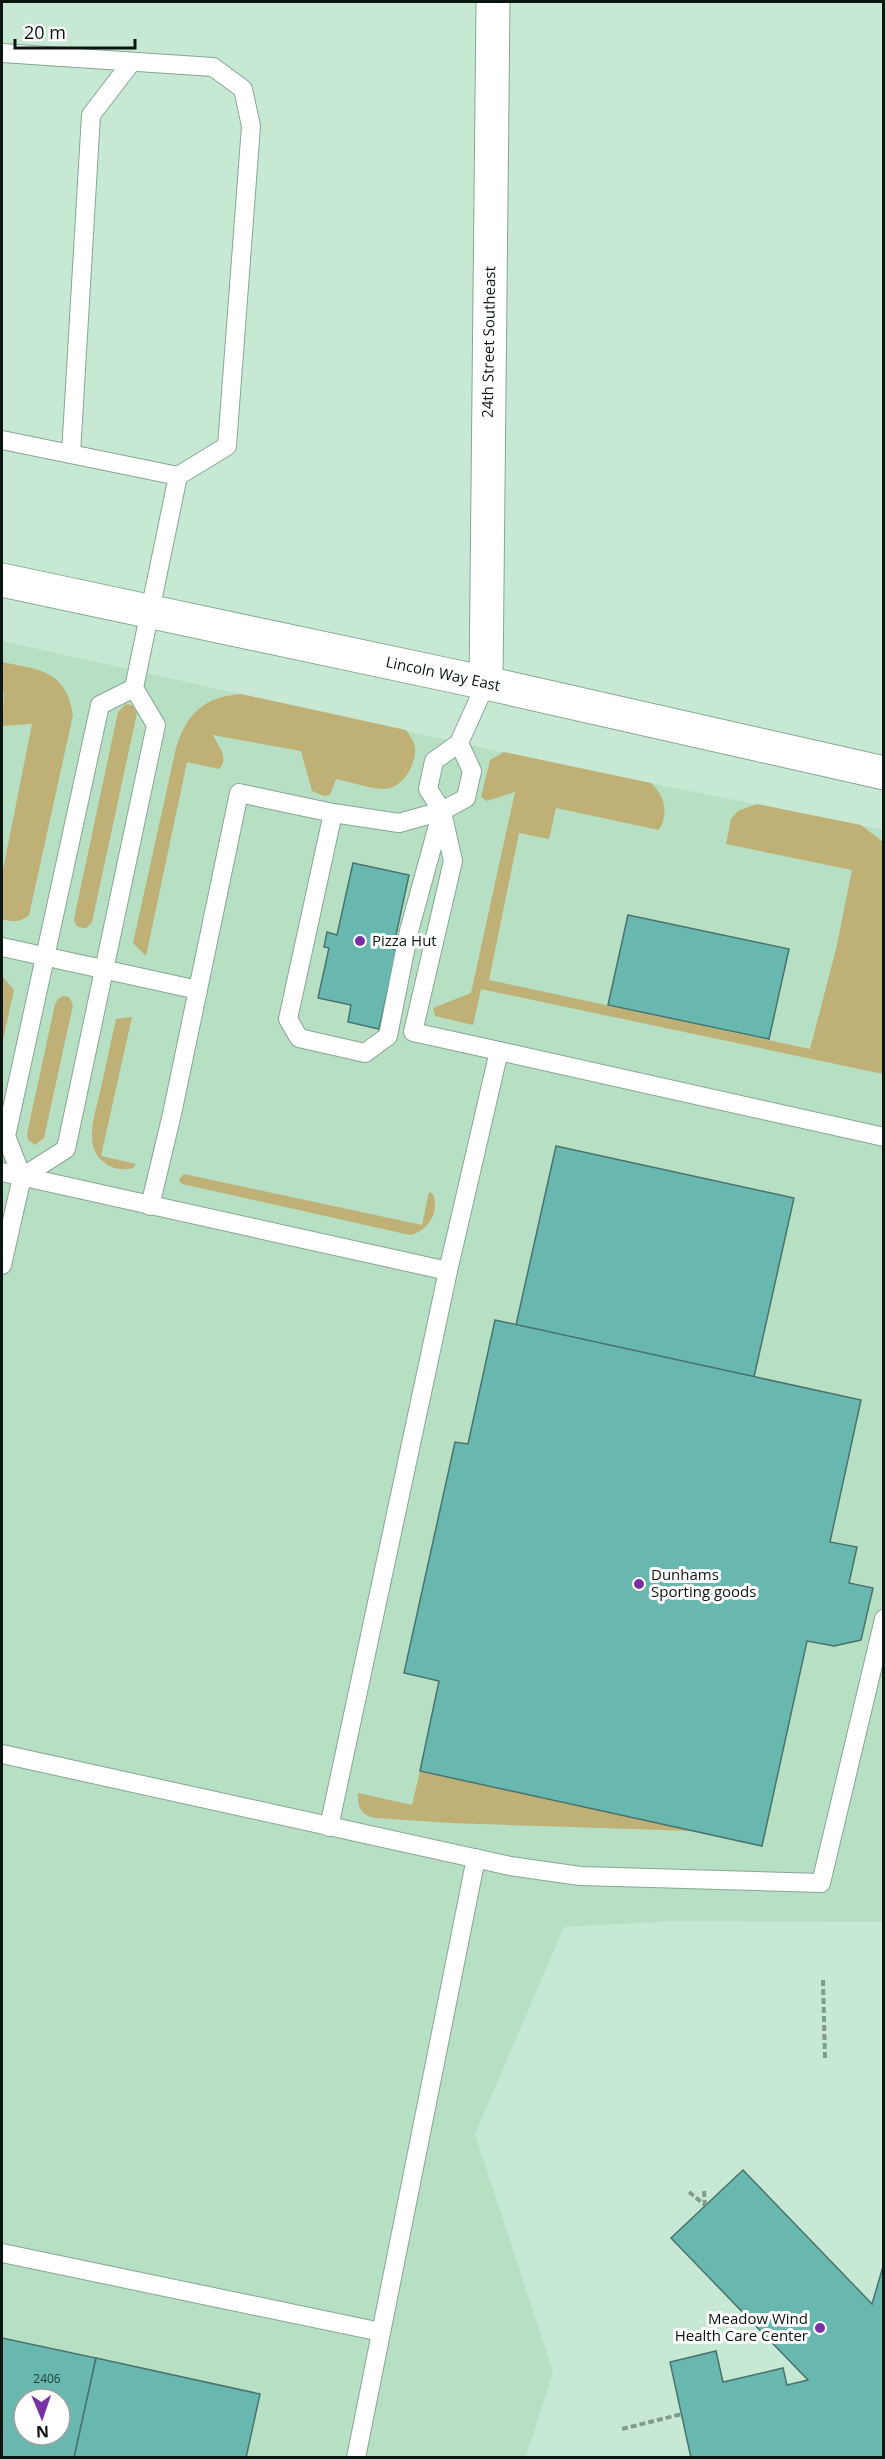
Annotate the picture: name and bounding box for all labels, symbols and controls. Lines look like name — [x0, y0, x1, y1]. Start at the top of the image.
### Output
scale bar — [15, 12, 135, 50]
text: 20 m — [24, 20, 66, 44]
street label: 24th Street Southeast — [477, 266, 499, 418]
street label: Lincoln Way East — [384, 651, 502, 695]
place label: Pizza Hut — [372, 930, 437, 950]
marker: Pizza Hut — [353, 934, 367, 948]
place label: Dunhams Sporting goods — [651, 1564, 756, 1601]
marker: Dunhams Sporting goods — [632, 1577, 646, 1591]
place label: Meadow Wind Health Care Center — [675, 2308, 808, 2345]
marker: Meadow Wind Health Care Center — [813, 2321, 827, 2335]
house number: 2406 — [33, 2370, 61, 2387]
north arrow — [12, 2387, 72, 2447]
text: N — [36, 2421, 49, 2443]

